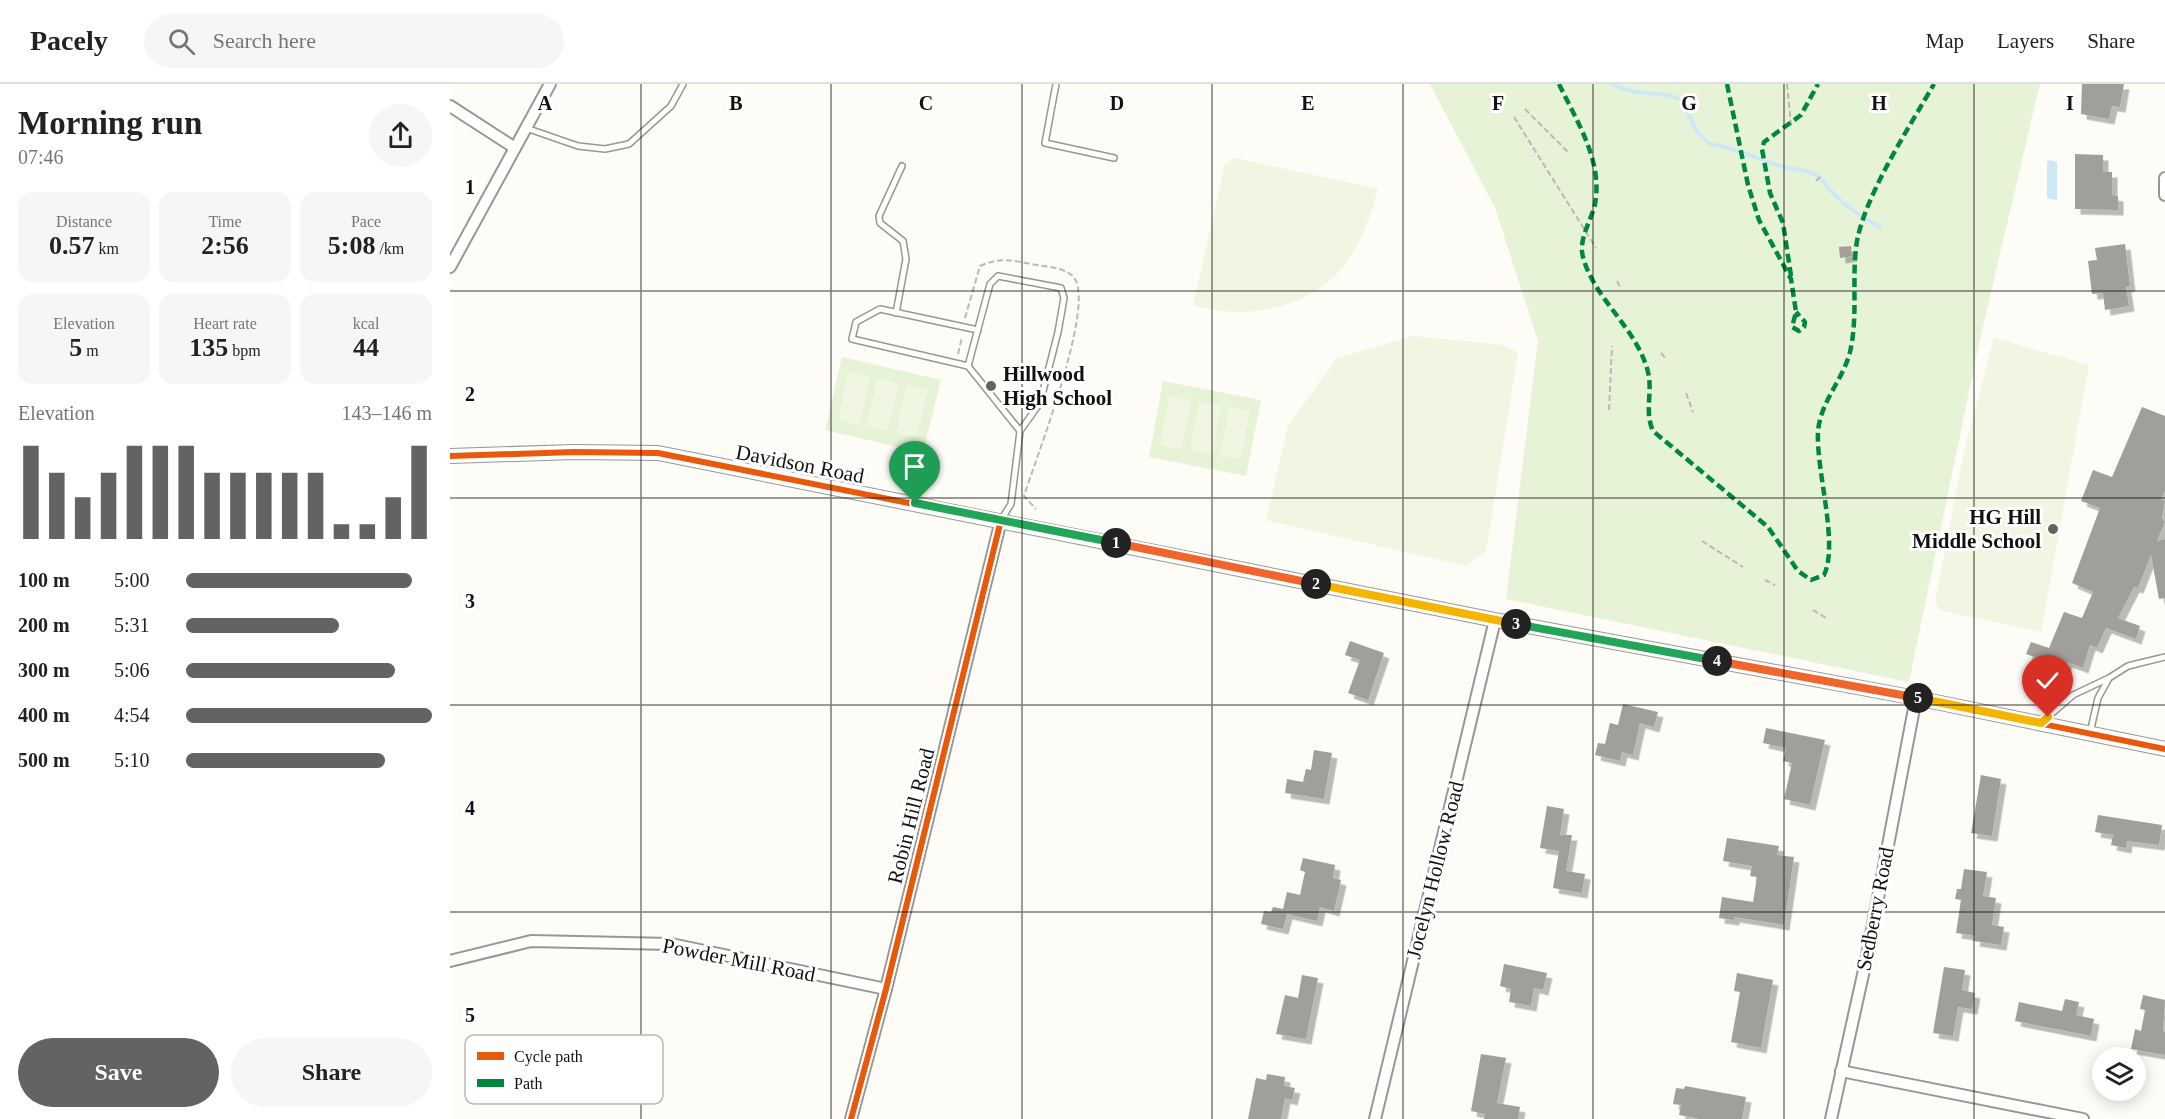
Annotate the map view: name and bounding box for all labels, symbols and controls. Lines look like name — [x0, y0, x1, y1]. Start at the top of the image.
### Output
search box — [144, 14, 564, 68]
text: Pacely — [30, 25, 108, 56]
icon: search — [165, 25, 198, 58]
text: Search here — [213, 28, 316, 53]
text: Map — [1926, 29, 1964, 53]
text: Layers — [1997, 29, 2054, 53]
text: Share — [2087, 29, 2135, 53]
text: A — [538, 92, 553, 114]
text: B — [729, 92, 743, 114]
text: C — [919, 92, 933, 114]
text: D — [1110, 92, 1124, 114]
text: E — [1301, 92, 1315, 114]
text: F — [1492, 92, 1504, 114]
text: G — [1681, 92, 1697, 114]
text: H — [1871, 92, 1887, 114]
text: I — [2066, 92, 2074, 114]
button: share — [369, 104, 432, 167]
text: Morning run — [18, 105, 202, 141]
text: 07:46 — [18, 146, 64, 168]
text: 1 — [465, 176, 475, 198]
text: Distance — [56, 213, 112, 230]
text: Time — [208, 213, 242, 230]
text: Pace — [351, 213, 381, 230]
text: 0.57 — [49, 231, 95, 260]
text: 2:56 — [201, 231, 249, 260]
text: 5:08 — [328, 231, 375, 260]
text: km — [95, 240, 119, 257]
text: /km — [375, 240, 404, 257]
text: Elevation — [53, 315, 115, 332]
text: Heart rate — [193, 315, 257, 332]
text: kcal — [353, 315, 379, 332]
text: 5 — [69, 333, 82, 362]
text: 135 — [189, 333, 228, 362]
text: 44 — [353, 333, 379, 362]
text: m — [82, 342, 99, 359]
text: bpm — [228, 342, 261, 359]
place label: Hillwood High School — [1003, 362, 1112, 410]
marker: Hillwood High School — [984, 379, 998, 393]
text: 2 — [465, 383, 475, 405]
text: Elevation — [18, 402, 95, 424]
text: 143–146 m — [341, 402, 432, 424]
street label: Davidson Road — [734, 440, 867, 488]
pin — [889, 441, 940, 503]
icon: arrive — [898, 450, 931, 483]
place label: HG Hill Middle School — [1912, 505, 2041, 553]
marker: HG Hill Middle School — [2046, 522, 2060, 536]
pin: 1 — [1101, 528, 1131, 558]
text: 1 — [1112, 534, 1120, 551]
text: 100 m — [18, 569, 70, 591]
text: 5:00 — [114, 569, 150, 591]
pin: 2 — [1301, 569, 1331, 599]
text: 2 — [1312, 575, 1320, 592]
text: 3 — [465, 590, 475, 612]
pin: 3 — [1501, 609, 1531, 639]
text: 200 m — [18, 614, 70, 636]
text: 5:31 — [114, 614, 150, 636]
text: 3 — [1512, 615, 1520, 632]
pin: 4 — [1702, 646, 1732, 676]
text: 4 — [1713, 652, 1721, 669]
pin — [2022, 655, 2073, 717]
text: 300 m — [18, 659, 70, 681]
text: 5:06 — [114, 659, 150, 681]
icon: check — [2031, 664, 2064, 697]
pin: 5 — [1903, 683, 1933, 713]
text: 5 — [1914, 689, 1922, 706]
text: 400 m — [18, 704, 70, 726]
text: 4:54 — [114, 704, 150, 726]
street label: Robin Hill Road — [883, 745, 940, 886]
text: 500 m — [18, 749, 70, 771]
text: 5:10 — [114, 749, 150, 771]
street label: Jocelyn Hollow Road — [1401, 778, 1469, 961]
text: 4 — [465, 797, 475, 819]
street label: Sedberry Road — [1851, 845, 1899, 973]
street label: Powder Mill Road — [661, 933, 818, 987]
text: 5 — [465, 1004, 475, 1026]
legend — [465, 1035, 663, 1104]
button: Save — [18, 1038, 219, 1107]
button: Share — [231, 1038, 432, 1107]
map controls — [2092, 1047, 2146, 1101]
button: layers — [2092, 1047, 2146, 1101]
text: Cycle path — [514, 1048, 583, 1066]
text: Path — [514, 1075, 542, 1092]

